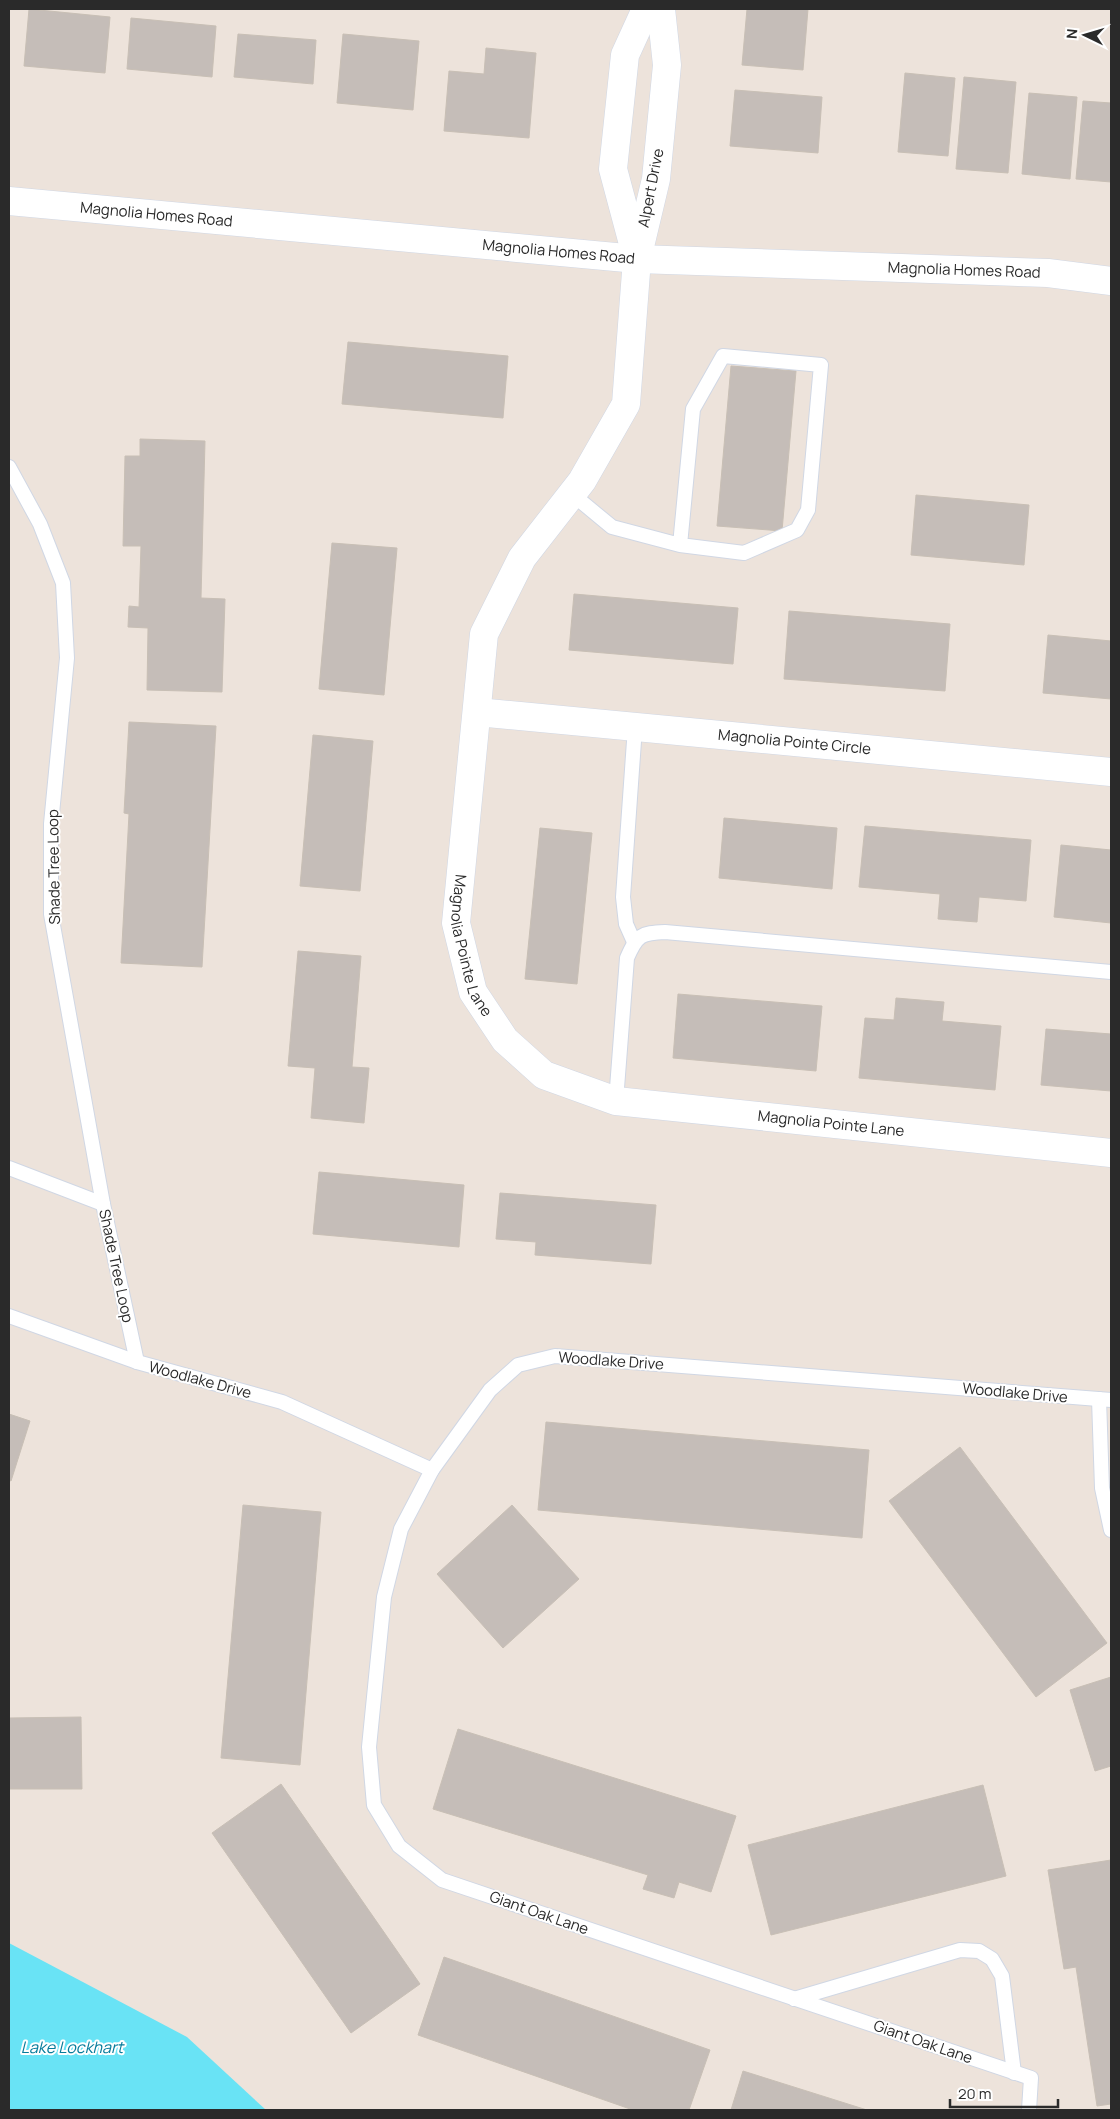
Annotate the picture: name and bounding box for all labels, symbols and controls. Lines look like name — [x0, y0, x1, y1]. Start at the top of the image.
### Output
north arrow — [1060, 10, 1110, 60]
text: N — [1062, 28, 1081, 40]
street label: Alpert Drive — [633, 146, 669, 229]
street label: Magnolia Homes Road — [79, 197, 234, 232]
street label: Magnolia Homes Road — [482, 234, 636, 269]
street label: Magnolia Homes Road — [887, 257, 1041, 283]
street label: Magnolia Pointe Circle — [717, 724, 872, 759]
street label: Shade Tree Loop — [42, 809, 65, 925]
street label: Magnolia Pointe Lane — [446, 873, 498, 1021]
street label: Magnolia Pointe Lane — [757, 1105, 906, 1141]
street label: Shade Tree Loop — [94, 1207, 139, 1325]
street label: Woodlake Drive — [558, 1346, 665, 1375]
street label: Woodlake Drive — [146, 1356, 254, 1403]
street label: Woodlake Drive — [961, 1377, 1069, 1408]
street label: Giant Oak Lane — [487, 1886, 592, 1939]
street label: Giant Oak Lane — [871, 2015, 976, 2068]
water label: Lake Lockhart — [21, 2036, 125, 2058]
scale bar — [950, 2076, 1058, 2108]
text: 20 m — [958, 2083, 991, 2104]

